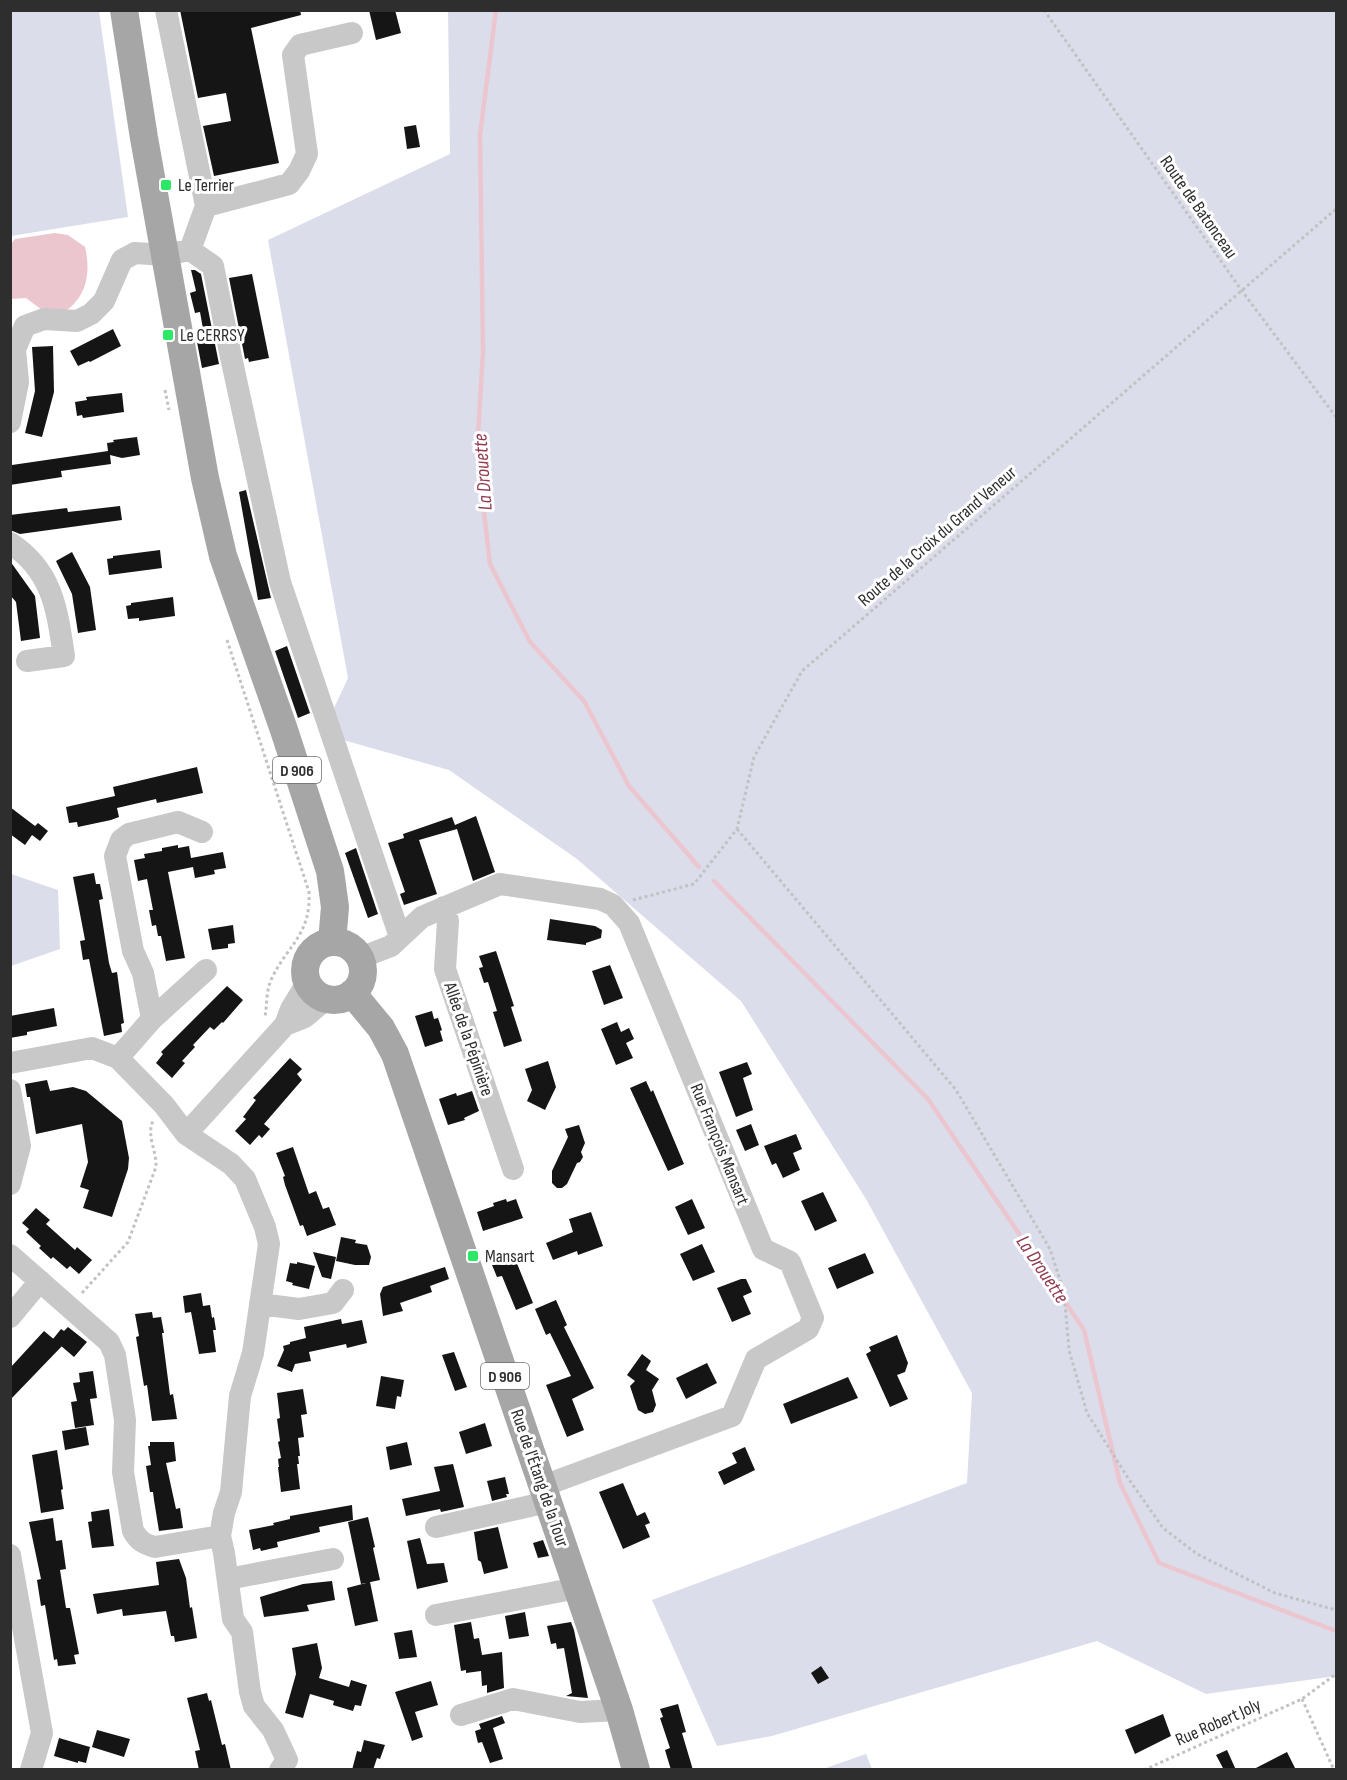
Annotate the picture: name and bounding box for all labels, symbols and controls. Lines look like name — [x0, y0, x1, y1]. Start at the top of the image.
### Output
street label: Route de Batonceau — [1155, 152, 1242, 263]
place label: Le Terrier — [178, 175, 234, 196]
marker: Le Terrier — [159, 178, 173, 192]
place label: Le CERRSY — [180, 325, 245, 346]
marker: Le CERRSY — [161, 328, 175, 342]
water label: La Drouette — [468, 433, 498, 511]
street label: Route de la Croix du Grand Veneur — [854, 462, 1021, 611]
road number: D 906 — [273, 757, 321, 783]
street label: Allée de la Pépinière — [439, 979, 498, 1099]
street label: Rue François Mansart — [686, 1080, 754, 1208]
water label: La Drouette — [1011, 1231, 1074, 1308]
place label: Mansart — [485, 1246, 535, 1267]
marker: Mansart — [466, 1249, 480, 1263]
road number: D 906 — [481, 1363, 529, 1389]
street label: Rue de l'Étang de la Tour — [506, 1407, 573, 1550]
street label: Rue Robert Joly — [1172, 1694, 1264, 1751]

